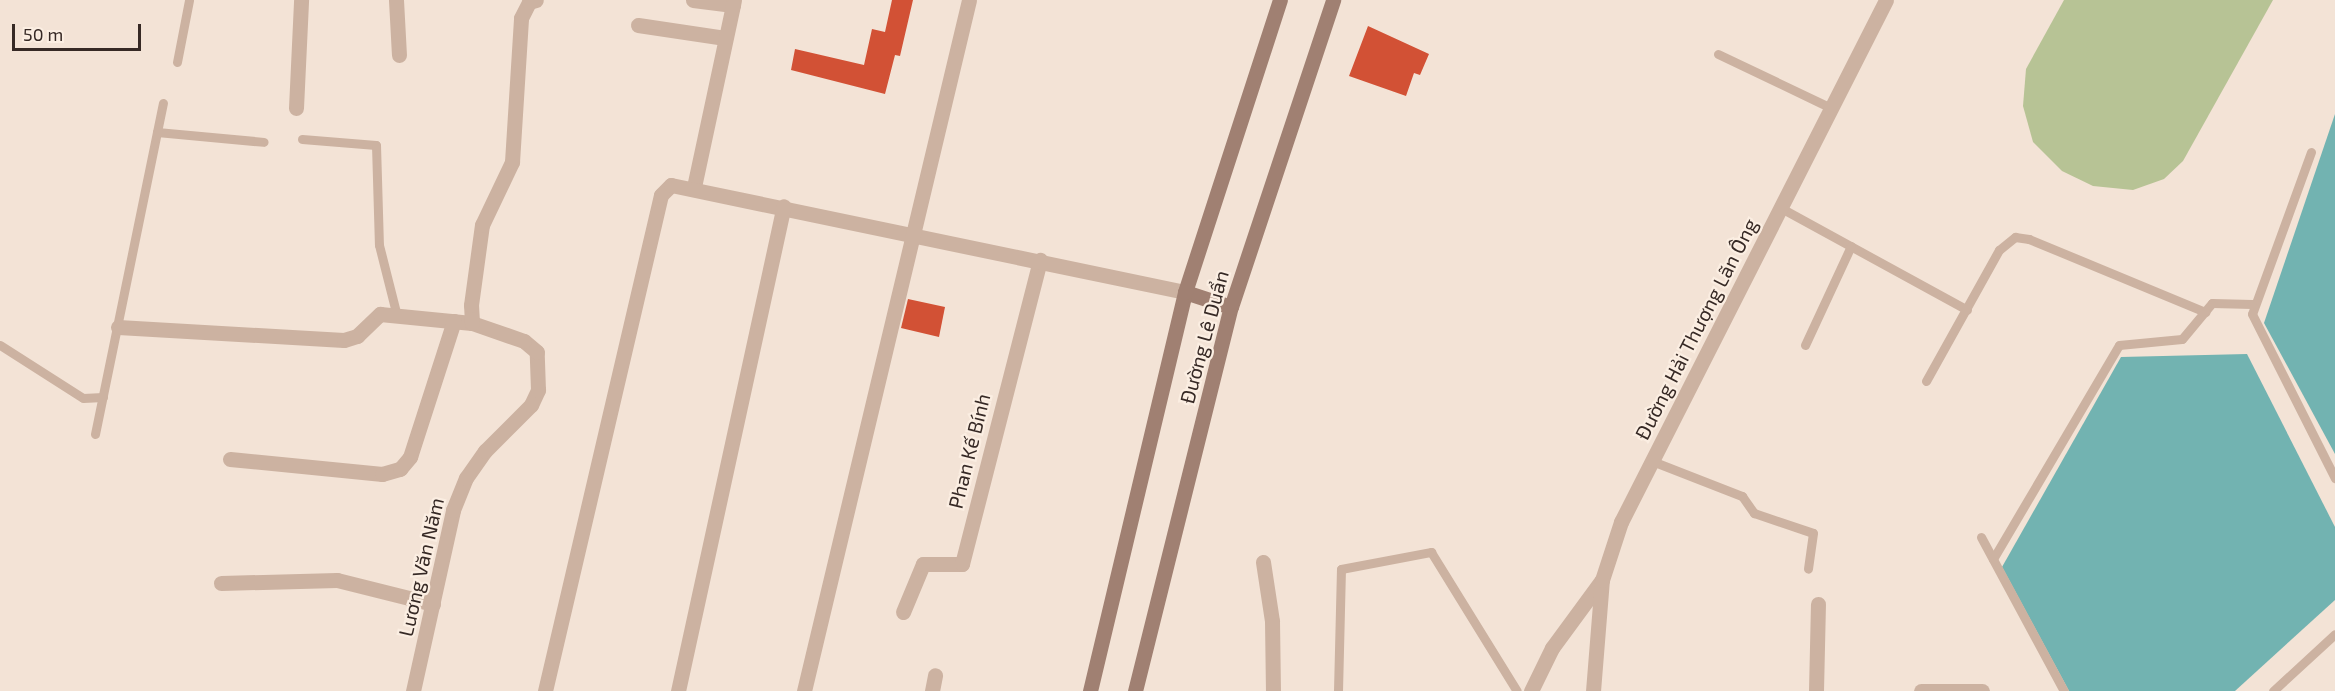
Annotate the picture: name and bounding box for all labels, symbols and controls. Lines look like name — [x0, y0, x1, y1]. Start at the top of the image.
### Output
scale bar — [15, 12, 144, 50]
text: 50 m — [23, 23, 63, 45]
street label: Đường Hải Thượng Lãn Ông — [1630, 214, 1762, 444]
street label: Đường Lê Duẩn — [1175, 268, 1233, 406]
street label: Phan Kế Bính — [943, 391, 995, 511]
street label: Lương Văn Năm — [393, 495, 449, 639]

